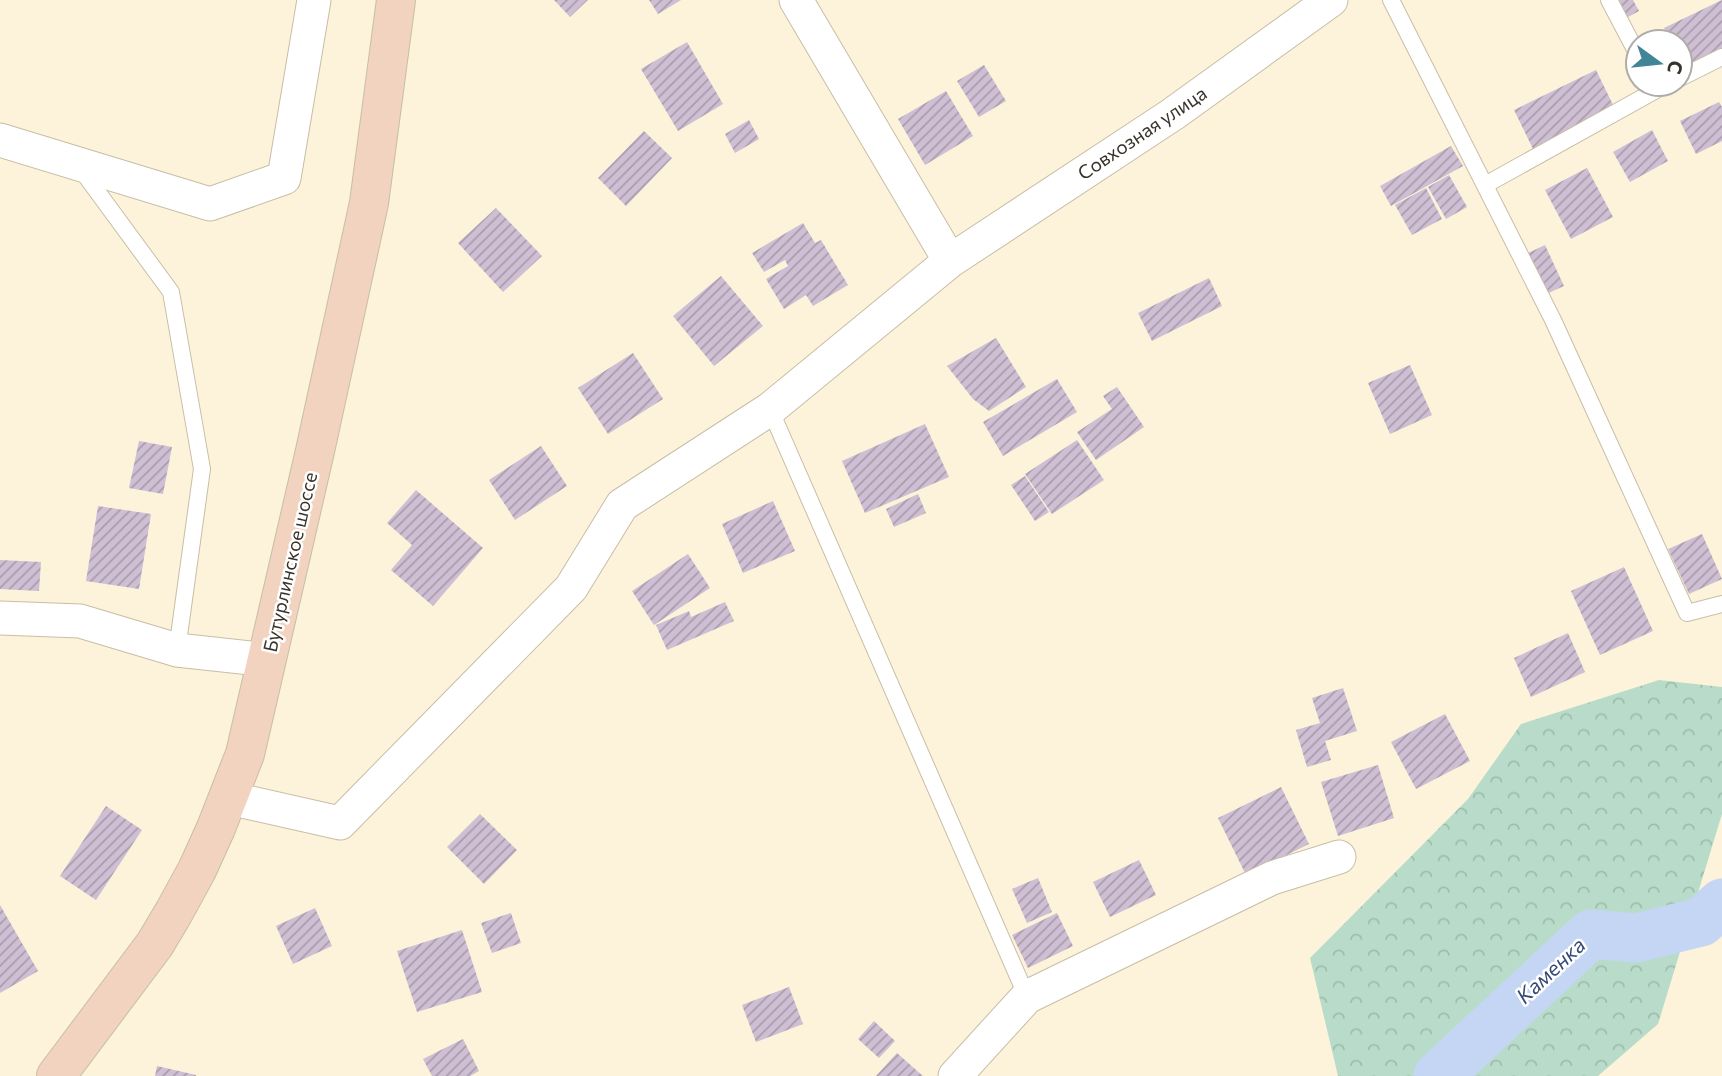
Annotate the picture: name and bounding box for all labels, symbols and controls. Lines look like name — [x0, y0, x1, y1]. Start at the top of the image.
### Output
north arrow — [1624, 28, 1694, 98]
text: С — [1663, 58, 1689, 77]
street label: Совхозная улица — [1073, 81, 1211, 184]
street label: Бутурлинское шоссе — [258, 470, 321, 654]
water label: Каменка — [1510, 932, 1590, 1008]

